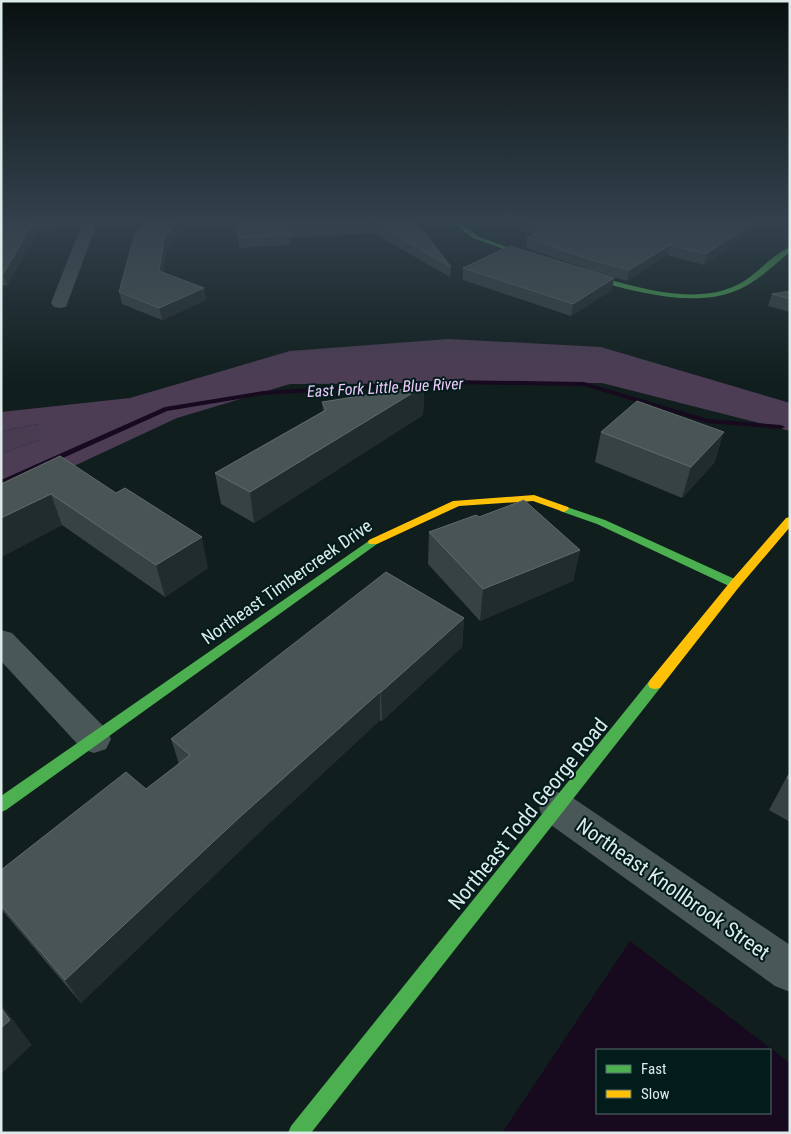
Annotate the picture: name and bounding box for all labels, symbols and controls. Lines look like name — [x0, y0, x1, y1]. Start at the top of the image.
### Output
water label: East Fork Little Blue River — [306, 374, 465, 401]
street label: Northeast Timbercreek Drive — [198, 515, 376, 648]
street label: Northeast Todd George Road — [443, 713, 613, 915]
street label: Northeast Knollbrook Street — [572, 813, 774, 965]
legend — [596, 1049, 771, 1114]
text: Fast — [641, 1060, 666, 1078]
text: Slow — [641, 1085, 670, 1103]

